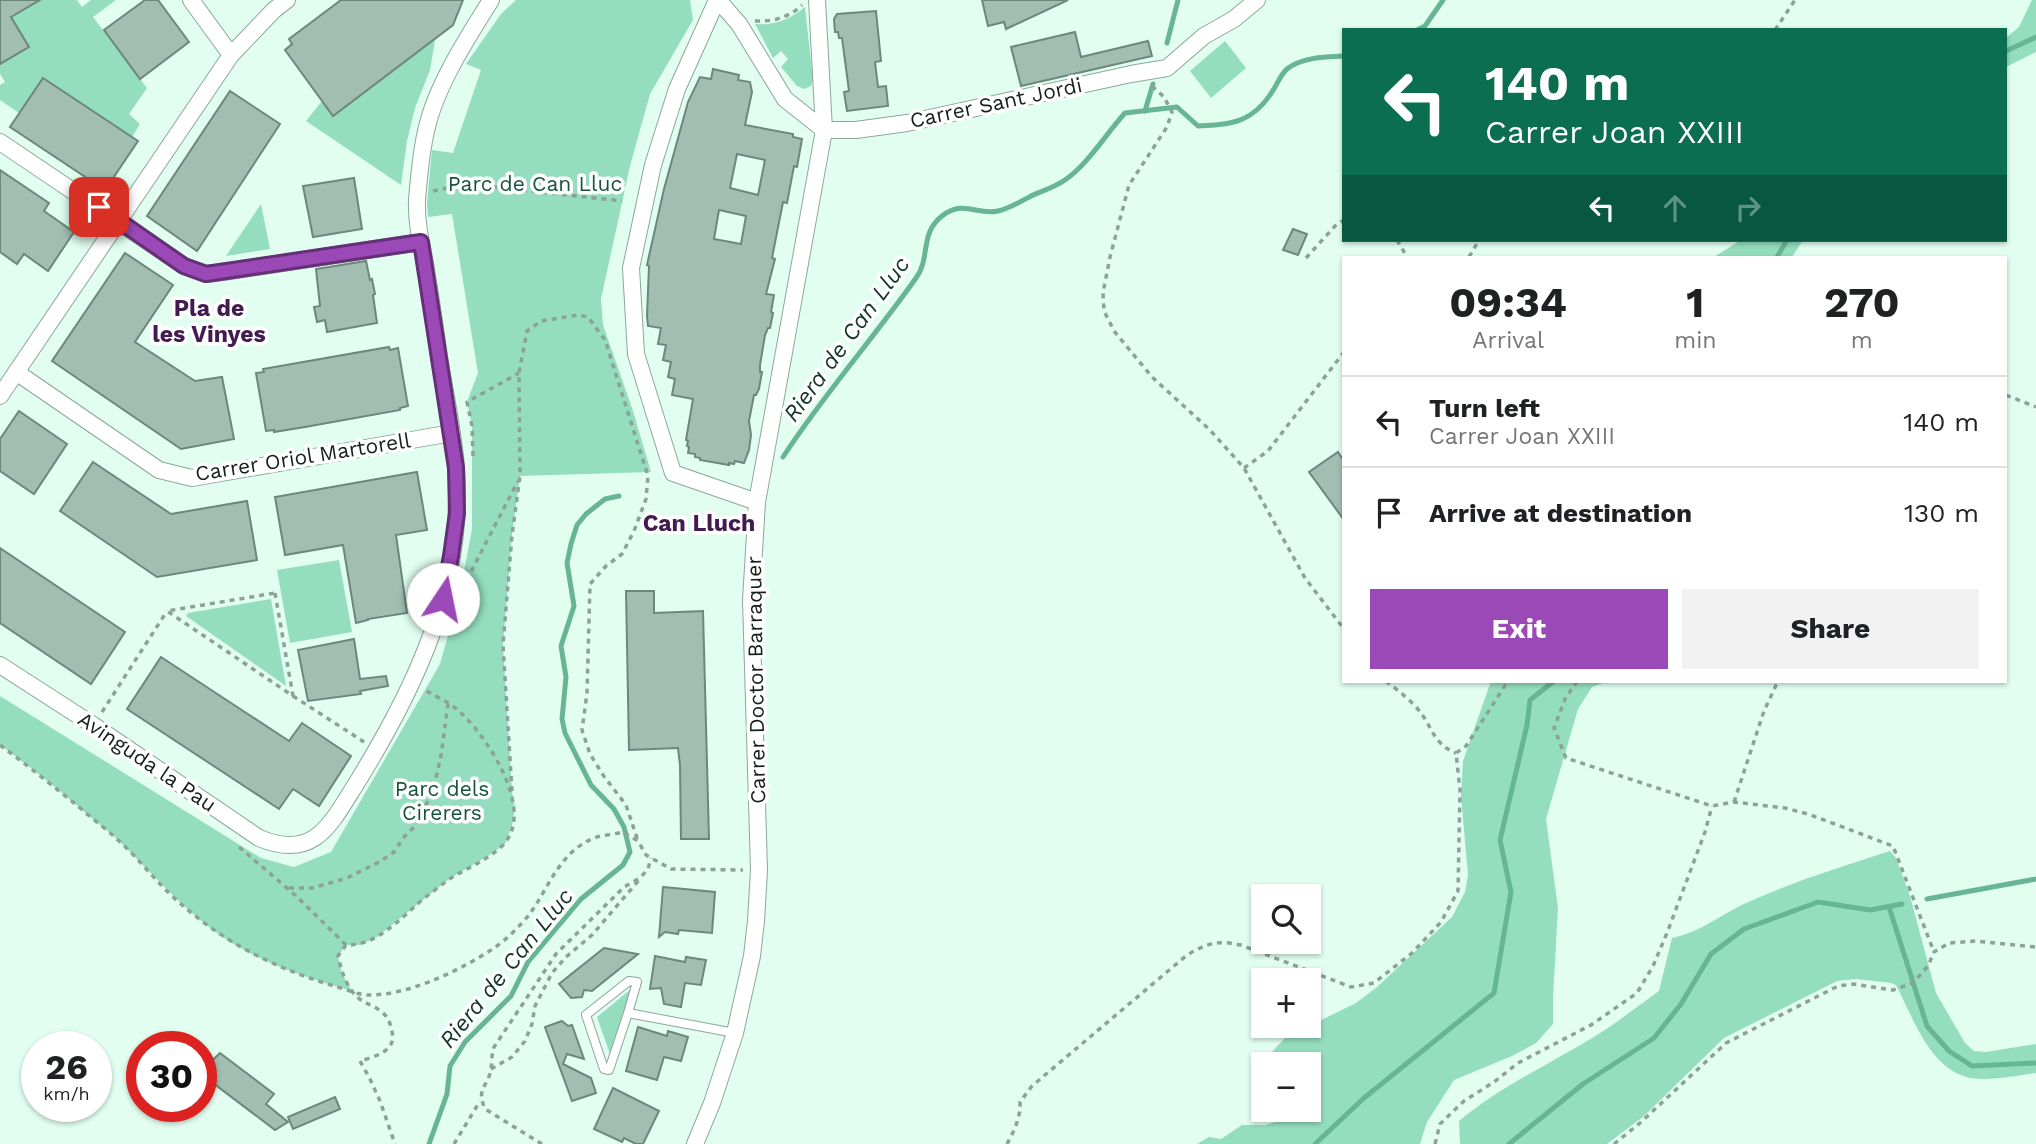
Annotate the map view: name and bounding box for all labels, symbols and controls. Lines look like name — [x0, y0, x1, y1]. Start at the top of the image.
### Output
text: 140 m — [1485, 54, 1629, 112]
icon: left — [1370, 56, 1461, 147]
street label: Carrer Sant Jordi — [908, 72, 1084, 133]
text: Carrer Joan XXIII — [1485, 113, 1744, 151]
park label: Parc de Can Lluc — [448, 171, 622, 196]
pin — [69, 177, 129, 237]
icon: arrive — [80, 188, 118, 226]
icon: left — [1583, 189, 1621, 227]
icon: ahead — [1656, 189, 1694, 227]
icon: right — [1729, 189, 1767, 227]
water label: Riera de Can Lluc — [778, 251, 916, 427]
text: 09:34 — [1449, 278, 1567, 327]
text: 1 — [1686, 278, 1704, 327]
text: 270 — [1824, 278, 1900, 327]
district label: Pla de les Vinyes — [152, 295, 266, 348]
text: Arrival — [1472, 327, 1544, 354]
text: min — [1674, 327, 1717, 354]
text: m — [1851, 327, 1873, 354]
text: Turn left — [1429, 393, 1540, 423]
icon: left — [1370, 403, 1408, 441]
text: 140 m — [1903, 407, 1979, 437]
text: Carrer Joan XXIII — [1429, 423, 1615, 450]
street label: Carrer Oriol Martorell — [193, 427, 413, 486]
icon: arrive — [1370, 494, 1408, 532]
text: Arrive at destination — [1429, 498, 1692, 528]
text: 130 m — [1904, 498, 1979, 528]
district label: Can Lluch — [643, 510, 755, 537]
street label: Carrer Doctor Barraquer — [741, 556, 770, 804]
position arrow — [406, 562, 480, 636]
button: Exit — [1370, 589, 1668, 669]
button: Share — [1682, 589, 1979, 669]
street label: Avinguda la Pau — [73, 706, 221, 817]
park label: Parc dels Cirerers — [395, 776, 489, 825]
water label: Riera de Can Lluc — [434, 883, 579, 1053]
map controls — [1251, 884, 1321, 1122]
button: search — [1251, 884, 1321, 954]
button: + — [1251, 968, 1321, 1038]
speed limit sign: 30 — [126, 1031, 217, 1122]
text: 26 — [45, 1046, 88, 1088]
button: − — [1251, 1052, 1321, 1122]
text: km/h — [43, 1083, 90, 1104]

